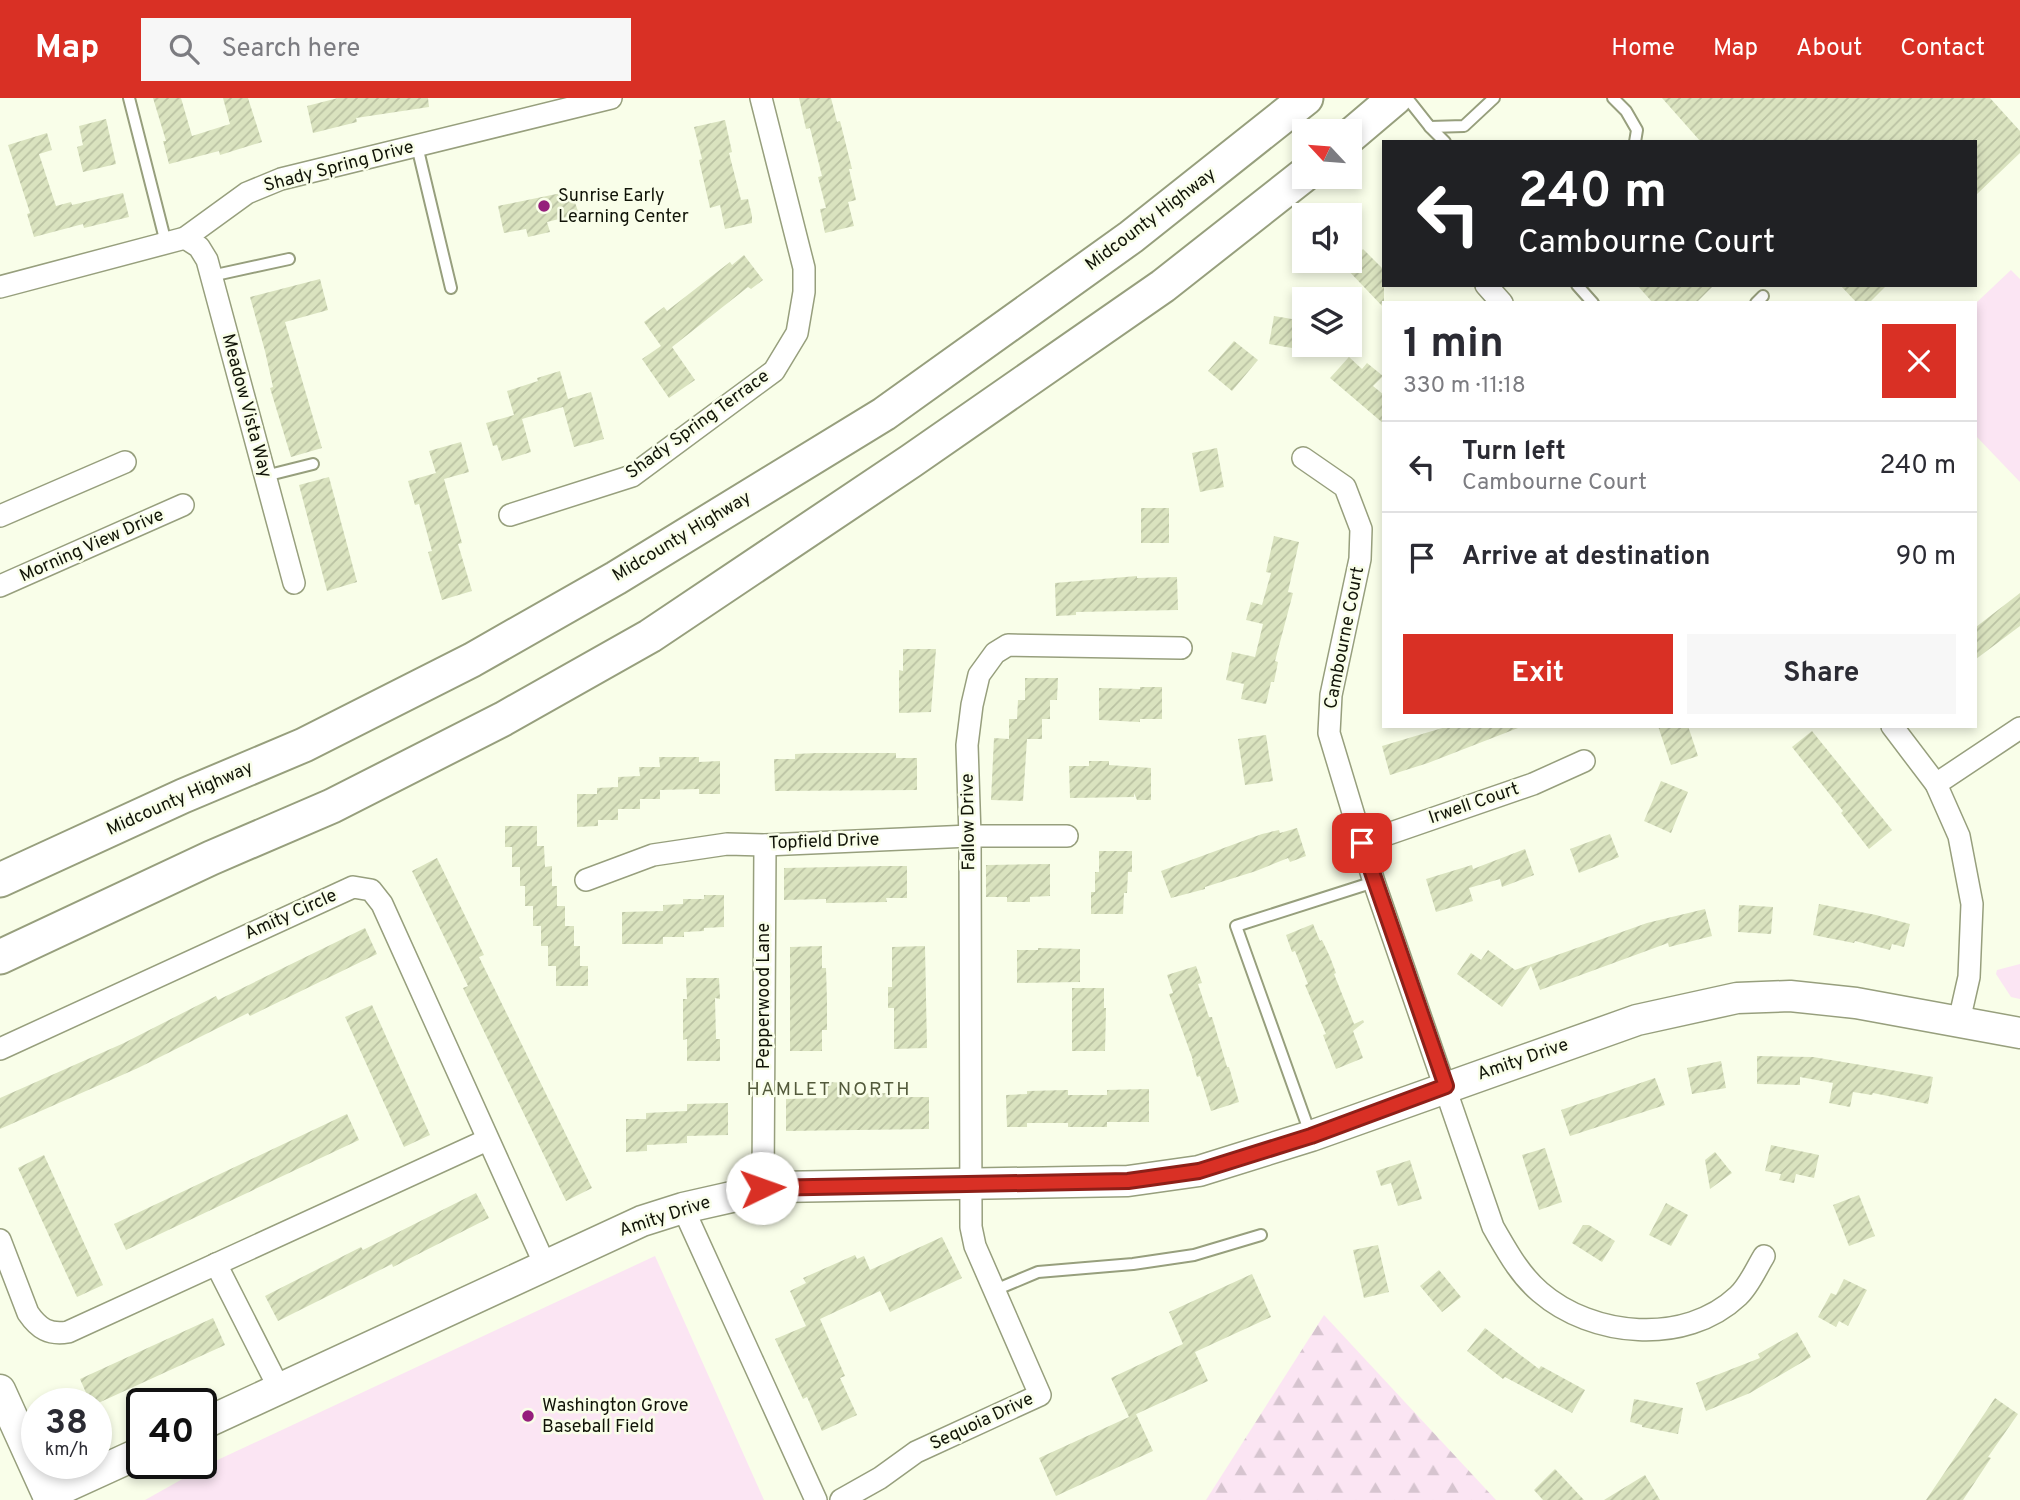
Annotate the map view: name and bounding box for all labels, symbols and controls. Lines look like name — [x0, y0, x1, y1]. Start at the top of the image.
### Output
search box — [141, 18, 631, 81]
text: Map — [35, 28, 99, 70]
icon: search — [165, 30, 203, 68]
text: Search here — [221, 33, 360, 66]
text: Home — [1611, 34, 1675, 64]
text: Map — [1713, 34, 1758, 64]
text: About — [1796, 34, 1862, 64]
text: Contact — [1900, 34, 1985, 64]
north arrow — [1292, 119, 1362, 189]
map controls — [1292, 119, 1362, 357]
street label: Shady Spring Drive — [261, 136, 417, 198]
street label: Midcounty Highway — [1081, 163, 1221, 277]
text: 240 m — [1518, 163, 1667, 225]
icon: left — [1403, 168, 1494, 259]
place label: Sunrise Early Learning Center — [558, 185, 689, 229]
marker: Sunrise Early Learning Center — [536, 198, 552, 214]
button: sound — [1292, 203, 1362, 273]
text: Cambourne Court — [1518, 224, 1775, 264]
button: layers — [1292, 287, 1362, 357]
text: 1 min — [1403, 319, 1504, 372]
button: close — [1882, 324, 1956, 398]
street label: Meadow Vista Way — [216, 331, 276, 481]
street label: Shady Spring Terrace — [622, 365, 774, 485]
text: 330 m · 11:18 — [1403, 372, 1526, 401]
text: Turn left — [1462, 436, 1566, 469]
icon: left — [1403, 448, 1441, 486]
text: 240 m — [1879, 450, 1956, 483]
text: Cambourne Court — [1462, 469, 1647, 498]
street label: Midcounty Highway — [609, 487, 755, 587]
street label: Morning View Drive — [16, 504, 168, 588]
icon: arrive — [1403, 539, 1441, 577]
text: Arrive at destination — [1462, 541, 1710, 574]
text: 90 m — [1896, 541, 1956, 574]
street label: Cambourne Court — [1320, 565, 1370, 711]
button: Exit — [1403, 634, 1673, 714]
button: Share — [1687, 634, 1956, 714]
street label: Midcounty Highway — [103, 756, 257, 842]
street label: Fallow Drive — [957, 773, 981, 871]
street label: Irwell Court — [1426, 778, 1522, 830]
pin — [1332, 813, 1392, 873]
icon: arrive — [1343, 824, 1381, 862]
street label: Topfield Drive — [768, 829, 880, 855]
street label: Amity Circle — [241, 884, 341, 946]
street label: Pepperwood Lane — [753, 923, 776, 1069]
street label: Amity Drive — [1474, 1034, 1572, 1086]
district label: HAMLET NORTH — [746, 1078, 912, 1102]
position arrow — [725, 1151, 799, 1225]
street label: Amity Drive — [616, 1191, 714, 1243]
speed limit sign: 40 — [126, 1388, 217, 1479]
street label: Sequoia Drive — [927, 1388, 1037, 1456]
place label: Washington Grove Baseball Field — [542, 1395, 688, 1439]
text: 38 — [45, 1402, 88, 1446]
marker: Washington Grove Baseball Field — [520, 1408, 536, 1424]
text: km/h — [45, 1439, 88, 1462]

